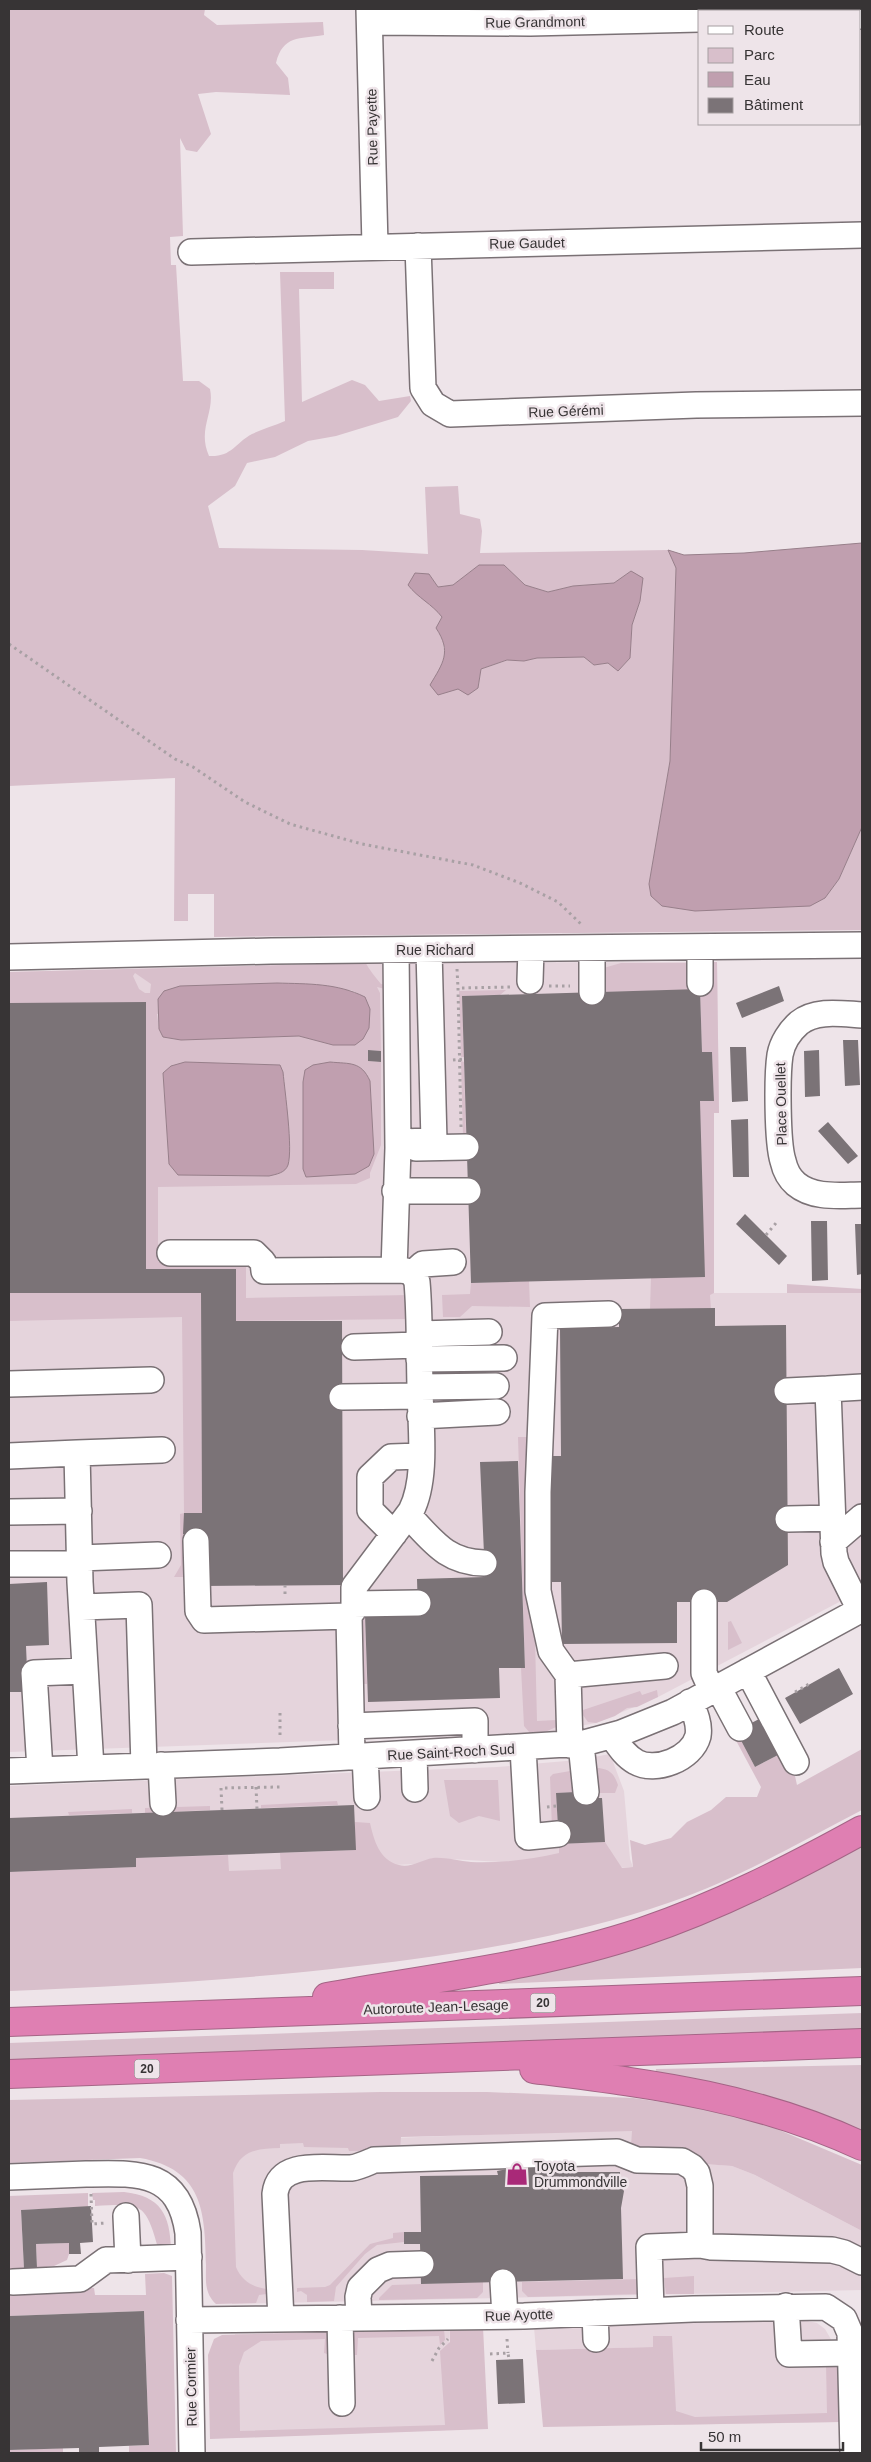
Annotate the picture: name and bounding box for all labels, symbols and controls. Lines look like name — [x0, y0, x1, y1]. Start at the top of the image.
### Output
legend — [698, 10, 861, 125]
street label: Rue Grandmont — [485, 13, 585, 31]
text: Route — [744, 21, 784, 38]
text: Parc — [744, 46, 775, 63]
text: Eau — [744, 71, 771, 88]
street label: Rue Payette — [363, 88, 381, 166]
text: Bâtiment — [744, 96, 804, 113]
street label: Rue Gaudet — [489, 234, 565, 252]
street label: Rue Gérémi — [528, 402, 604, 420]
street label: Rue Richard — [396, 942, 474, 958]
street label: Place Ouellet — [772, 1062, 790, 1146]
street label: Rue Saint-Roch Sud — [387, 1741, 515, 1763]
road number: 20 — [530, 1994, 556, 2012]
street label: Autoroute Jean-Lesage — [363, 1996, 509, 2018]
road number: 20 — [134, 2060, 160, 2078]
place label: Toyota Drummondville — [534, 2158, 628, 2190]
shop icon: Toyota Drummondville — [504, 2161, 530, 2187]
street label: Rue Ayotte — [485, 2306, 554, 2324]
street label: Rue Cormier — [182, 2347, 200, 2427]
scale bar — [701, 2420, 844, 2452]
text: 50 m — [708, 2428, 741, 2445]

